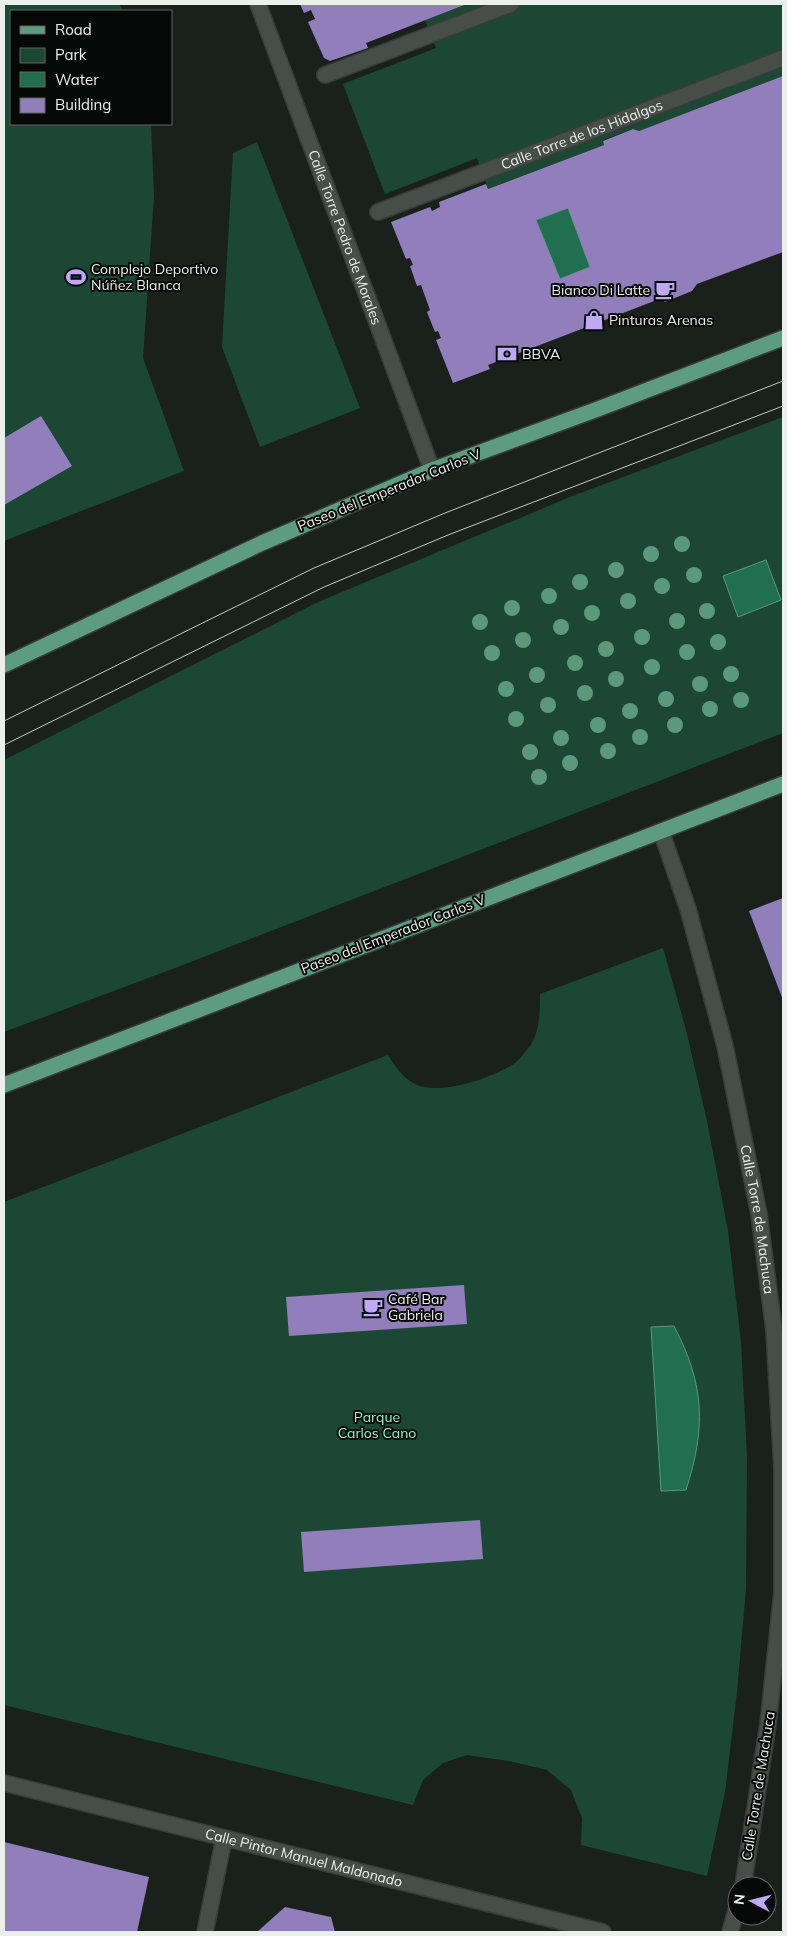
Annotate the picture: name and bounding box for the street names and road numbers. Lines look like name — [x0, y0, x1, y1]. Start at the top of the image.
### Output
street label: Calle Torre de los Hidalgos — [498, 96, 665, 173]
street label: Calle Torre Pedro de Morales — [304, 147, 386, 327]
street label: Paseo del Emperador Carlos V — [295, 445, 483, 535]
street label: Paseo del Emperador Carlos V — [298, 890, 488, 978]
street label: Calle Torre de Machuca — [736, 1143, 778, 1295]
street label: Calle Torre de Machuca — [737, 1710, 779, 1862]
street label: Calle Pintor Manuel Maldonado — [203, 1824, 404, 1891]

